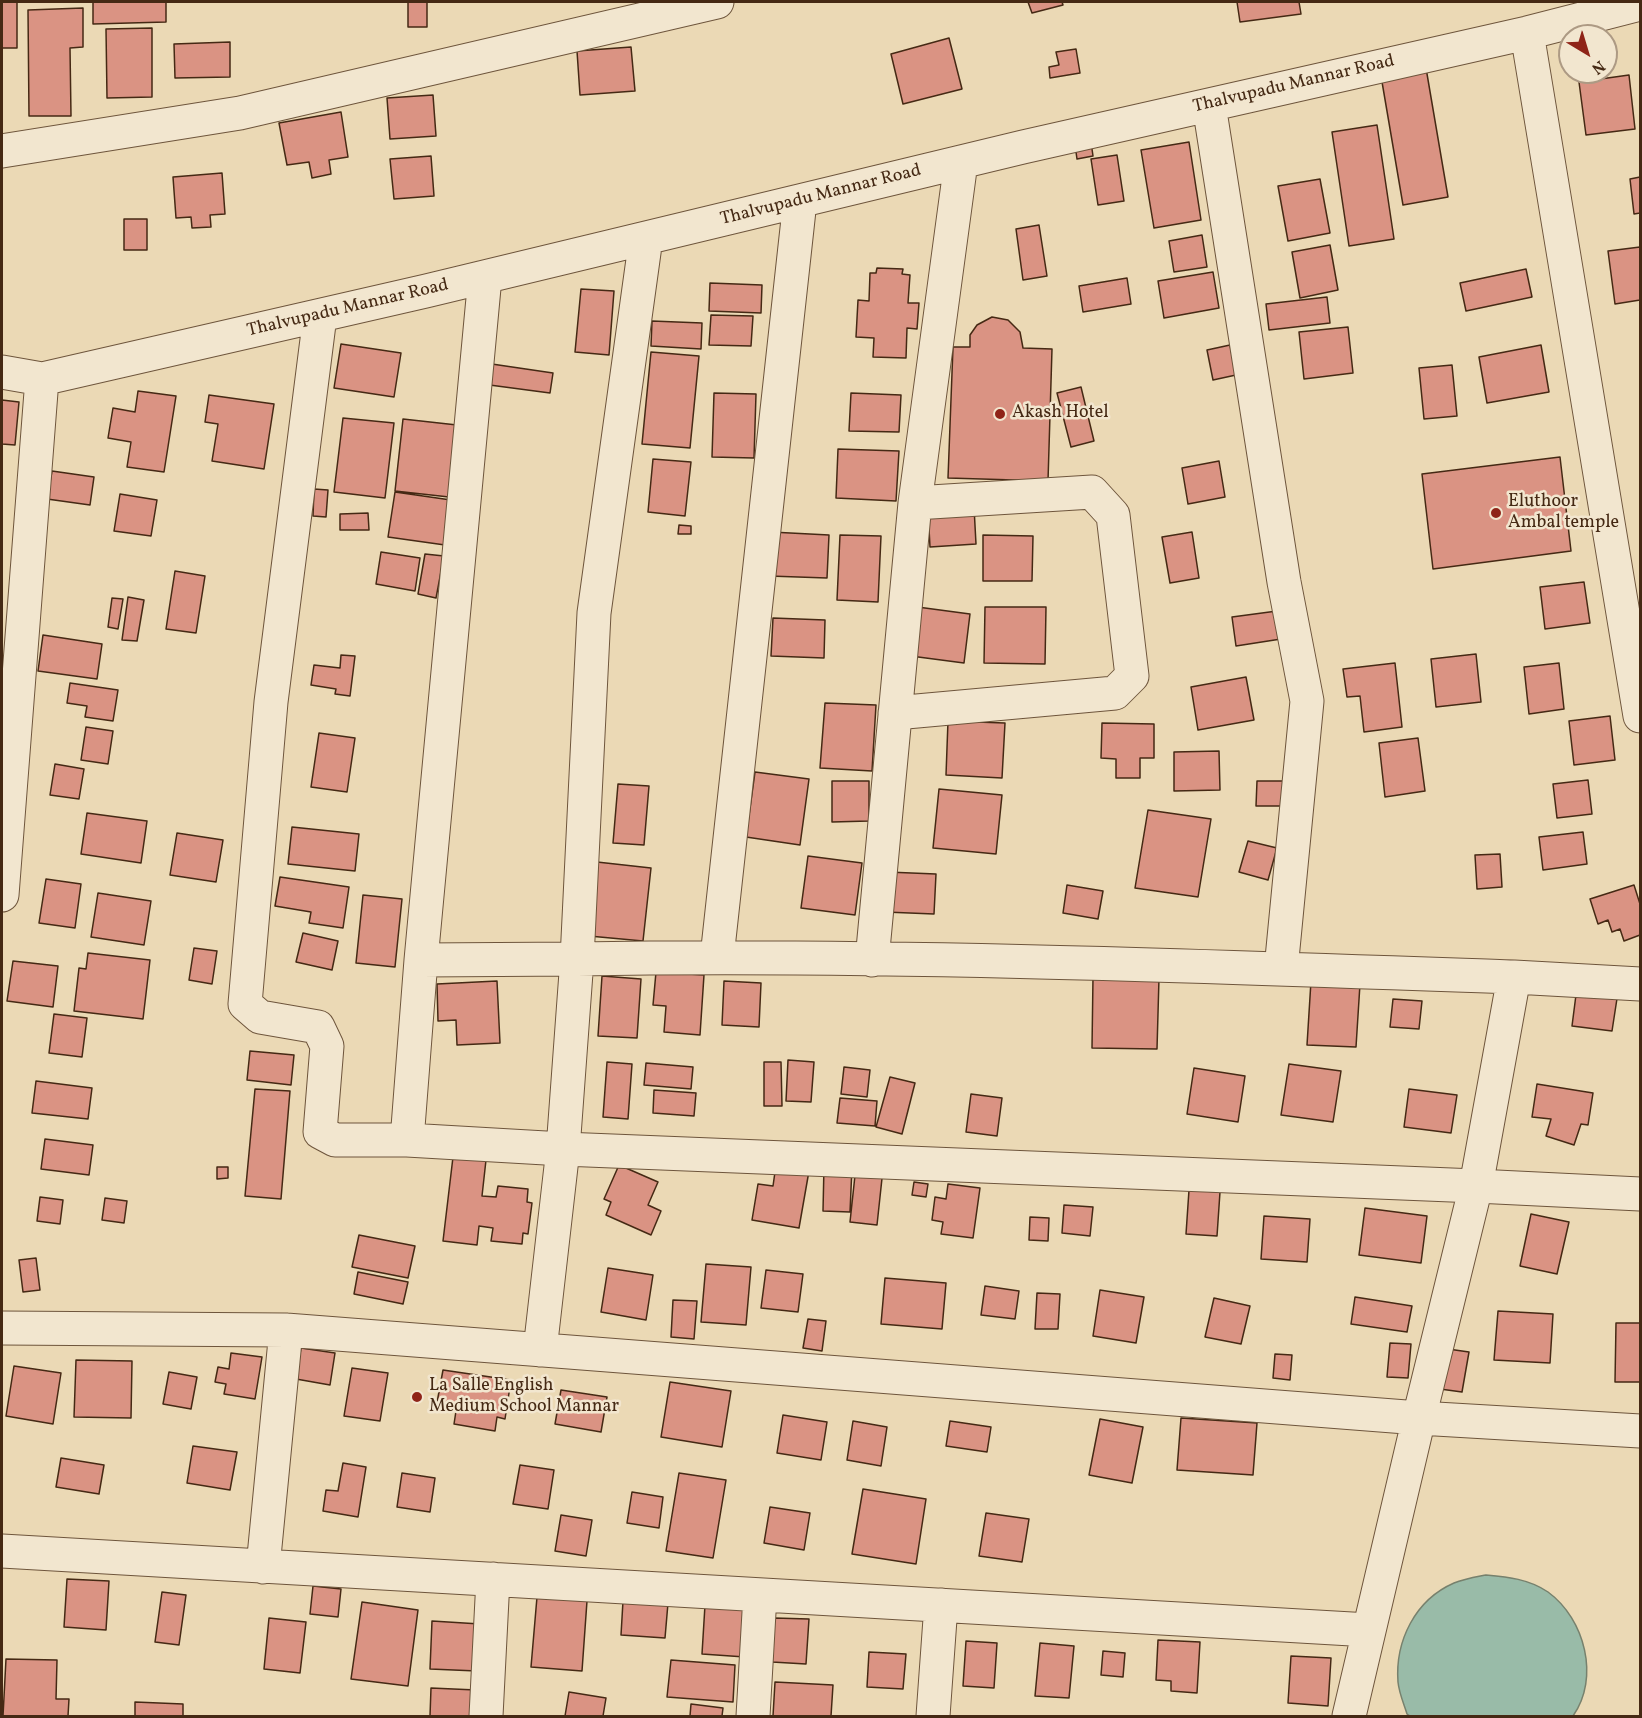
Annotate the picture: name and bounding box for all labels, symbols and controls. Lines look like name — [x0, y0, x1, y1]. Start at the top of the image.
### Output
north arrow — [1558, 24, 1618, 84]
street label: Thalvupadu Mannar Road — [1191, 51, 1397, 119]
text: N — [1586, 54, 1609, 79]
street label: Thalvupadu Mannar Road — [718, 161, 924, 231]
street label: Thalvupadu Mannar Road — [245, 275, 451, 343]
place label: Akash Hotel — [1012, 403, 1109, 425]
marker: Akash Hotel — [993, 407, 1007, 421]
place label: Eluthoor Ambal temple — [1508, 492, 1619, 534]
marker: Eluthoor Ambal temple — [1489, 506, 1503, 520]
place label: La Salle English Medium School Mannar — [429, 1376, 619, 1418]
marker: La Salle English Medium School Mannar — [410, 1390, 424, 1404]

